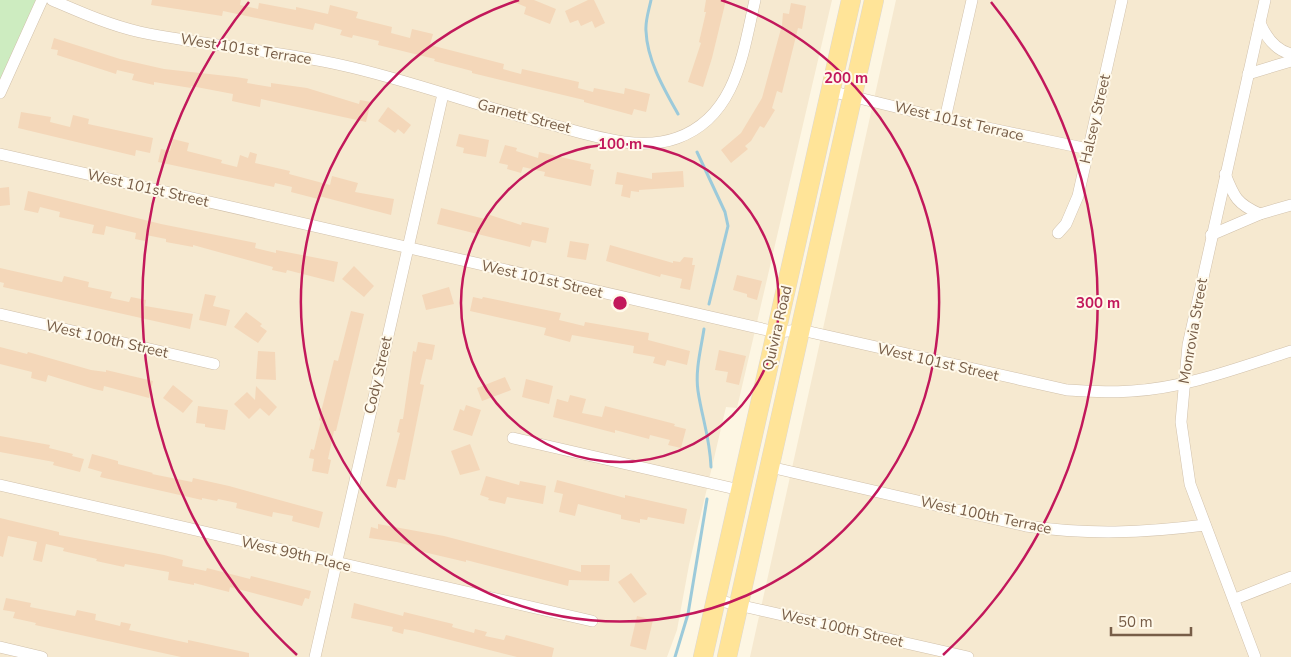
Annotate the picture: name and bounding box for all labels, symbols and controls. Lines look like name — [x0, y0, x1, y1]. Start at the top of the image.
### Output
street label: West 101st Terrace — [179, 29, 313, 69]
text: 200 m — [824, 68, 868, 88]
street label: Halsey Street — [1075, 72, 1115, 166]
street label: Garnett Street — [475, 94, 574, 138]
street label: West 101st Terrace — [892, 96, 1026, 146]
text: 100 m — [598, 134, 642, 154]
street label: West 101st Street — [85, 164, 211, 212]
street label: West 101st Street — [479, 255, 605, 303]
street label: Monrovia Street — [1174, 276, 1212, 385]
street label: Quivira Road — [758, 284, 796, 372]
text: 300 m — [1076, 293, 1120, 313]
centre of rings — [611, 294, 629, 312]
street label: West 100th Street — [44, 315, 171, 363]
street label: Cody Street — [359, 333, 397, 416]
street label: West 101st Street — [875, 338, 1001, 386]
street label: West 100th Terrace — [919, 491, 1054, 539]
street label: West 99th Place — [239, 532, 353, 576]
street label: West 100th Street — [779, 604, 906, 652]
scale bar — [1111, 604, 1191, 636]
text: 50 m — [1118, 612, 1153, 632]

